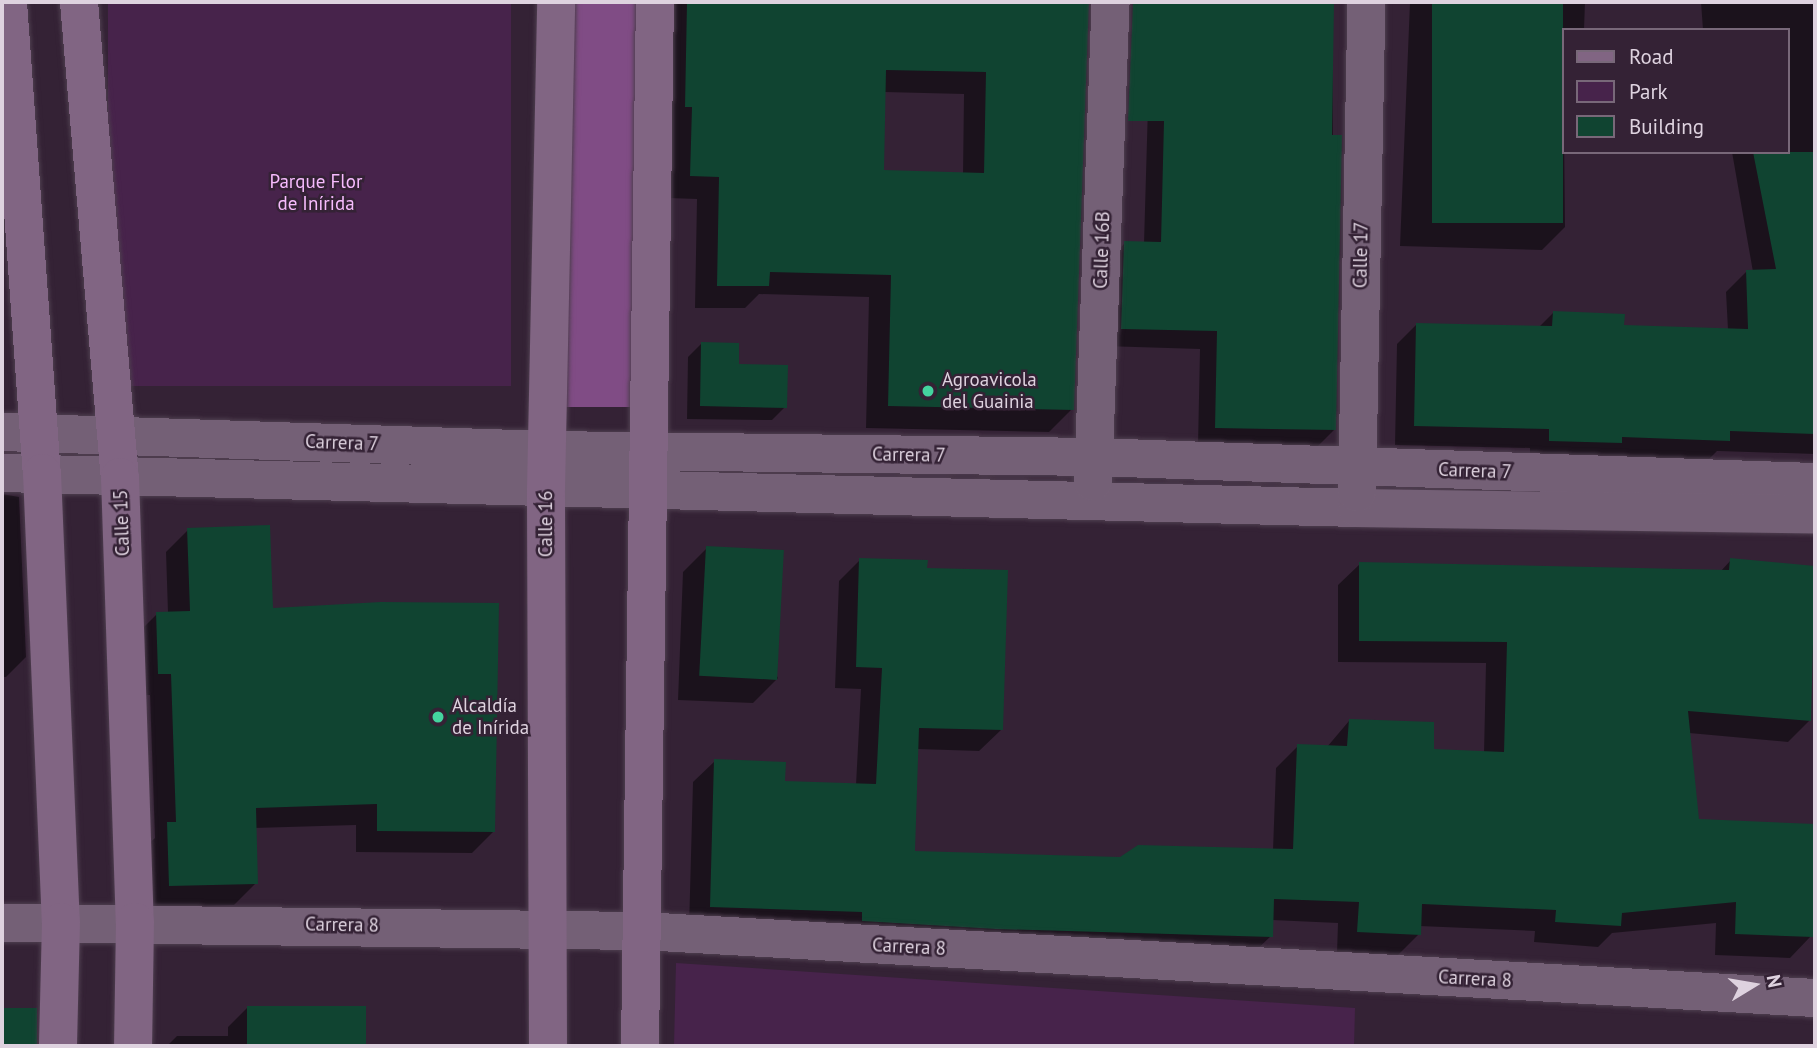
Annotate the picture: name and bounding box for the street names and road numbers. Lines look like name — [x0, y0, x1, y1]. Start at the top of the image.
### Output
street label: Calle 16B — [1089, 211, 1115, 289]
street label: Calle 17 — [1349, 222, 1373, 288]
street label: Carrera 7 — [305, 430, 379, 456]
street label: Carrera 7 — [872, 443, 946, 467]
street label: Carrera 7 — [1438, 458, 1512, 484]
street label: Calle 15 — [109, 489, 135, 557]
street label: Calle 16 — [535, 491, 557, 557]
street label: Carrera 8 — [305, 913, 379, 937]
street label: Carrera 8 — [872, 934, 946, 960]
street label: Carrera 8 — [1438, 966, 1512, 992]

